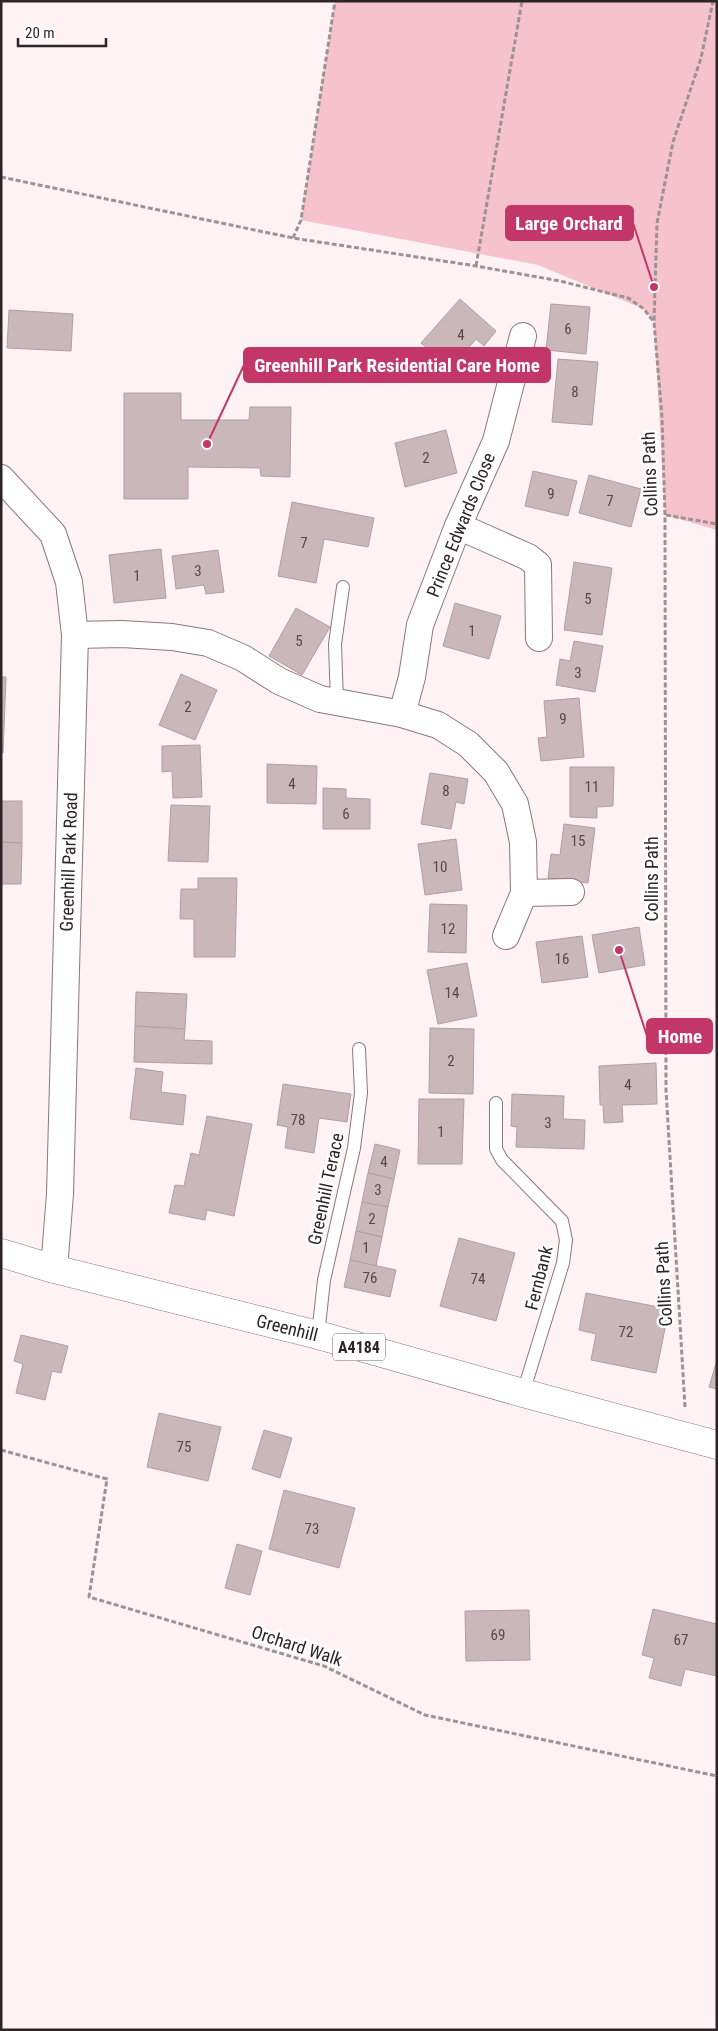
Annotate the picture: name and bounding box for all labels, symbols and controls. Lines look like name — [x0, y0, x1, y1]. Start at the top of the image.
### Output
scale bar — [18, 15, 105, 47]
text: 20 m — [25, 24, 55, 42]
callout: Large Orchard — [506, 206, 633, 240]
text: Large Orchard — [515, 212, 623, 235]
house number: 6 — [564, 320, 572, 338]
house number: 4 — [457, 326, 465, 344]
callout: Greenhill Park Residential Care Home — [244, 348, 550, 382]
text: Greenhill Park Residential Care Home — [254, 354, 540, 377]
house number: 8 — [571, 383, 579, 401]
street label: Collins Path — [638, 431, 661, 517]
house number: 2 — [422, 449, 430, 467]
street label: Prince Edwards Close — [422, 450, 499, 600]
house number: 9 — [547, 485, 555, 503]
house number: 7 — [606, 492, 614, 510]
house number: 7 — [300, 534, 308, 552]
house number: 3 — [194, 562, 202, 580]
house number: 1 — [133, 567, 141, 585]
house number: 5 — [584, 590, 592, 608]
house number: 1 — [468, 622, 476, 640]
house number: 5 — [295, 632, 303, 650]
house number: 3 — [574, 664, 582, 682]
house number: 2 — [184, 698, 192, 716]
house number: 9 — [559, 710, 567, 728]
house number: 4 — [288, 775, 296, 793]
house number: 11 — [585, 778, 599, 796]
house number: 8 — [442, 782, 450, 800]
street label: Greenhill Park Road — [56, 792, 81, 932]
house number: 6 — [342, 805, 350, 823]
house number: 15 — [571, 832, 585, 850]
street label: Collins Path — [641, 836, 662, 922]
house number: 10 — [433, 858, 447, 876]
house number: 12 — [441, 920, 455, 938]
house number: 16 — [555, 950, 569, 968]
house number: 14 — [445, 984, 459, 1002]
callout: Home — [647, 1019, 712, 1053]
text: Home — [658, 1025, 702, 1048]
house number: 2 — [447, 1052, 455, 1070]
house number: 4 — [624, 1076, 632, 1094]
house number: 78 — [291, 1111, 305, 1129]
house number: 3 — [544, 1114, 552, 1132]
house number: 1 — [437, 1123, 445, 1141]
street label: Greenhill Terace — [303, 1131, 348, 1247]
house number: 4 — [380, 1153, 388, 1171]
house number: 3 — [374, 1181, 382, 1199]
house number: 2 — [368, 1210, 376, 1228]
house number: 1 — [362, 1239, 370, 1257]
street label: Collins Path — [651, 1241, 676, 1327]
street label: Fernbank — [520, 1244, 557, 1312]
house number: 76 — [363, 1269, 377, 1287]
house number: 74 — [471, 1270, 485, 1288]
street label: Greenhill — [254, 1310, 320, 1345]
house number: 72 — [619, 1323, 633, 1341]
road number: A4184 — [333, 1334, 385, 1360]
house number: 75 — [177, 1438, 191, 1456]
house number: 73 — [305, 1520, 319, 1538]
street label: Orchard Walk — [249, 1621, 345, 1670]
house number: 69 — [491, 1626, 505, 1644]
house number: 67 — [674, 1631, 688, 1649]

